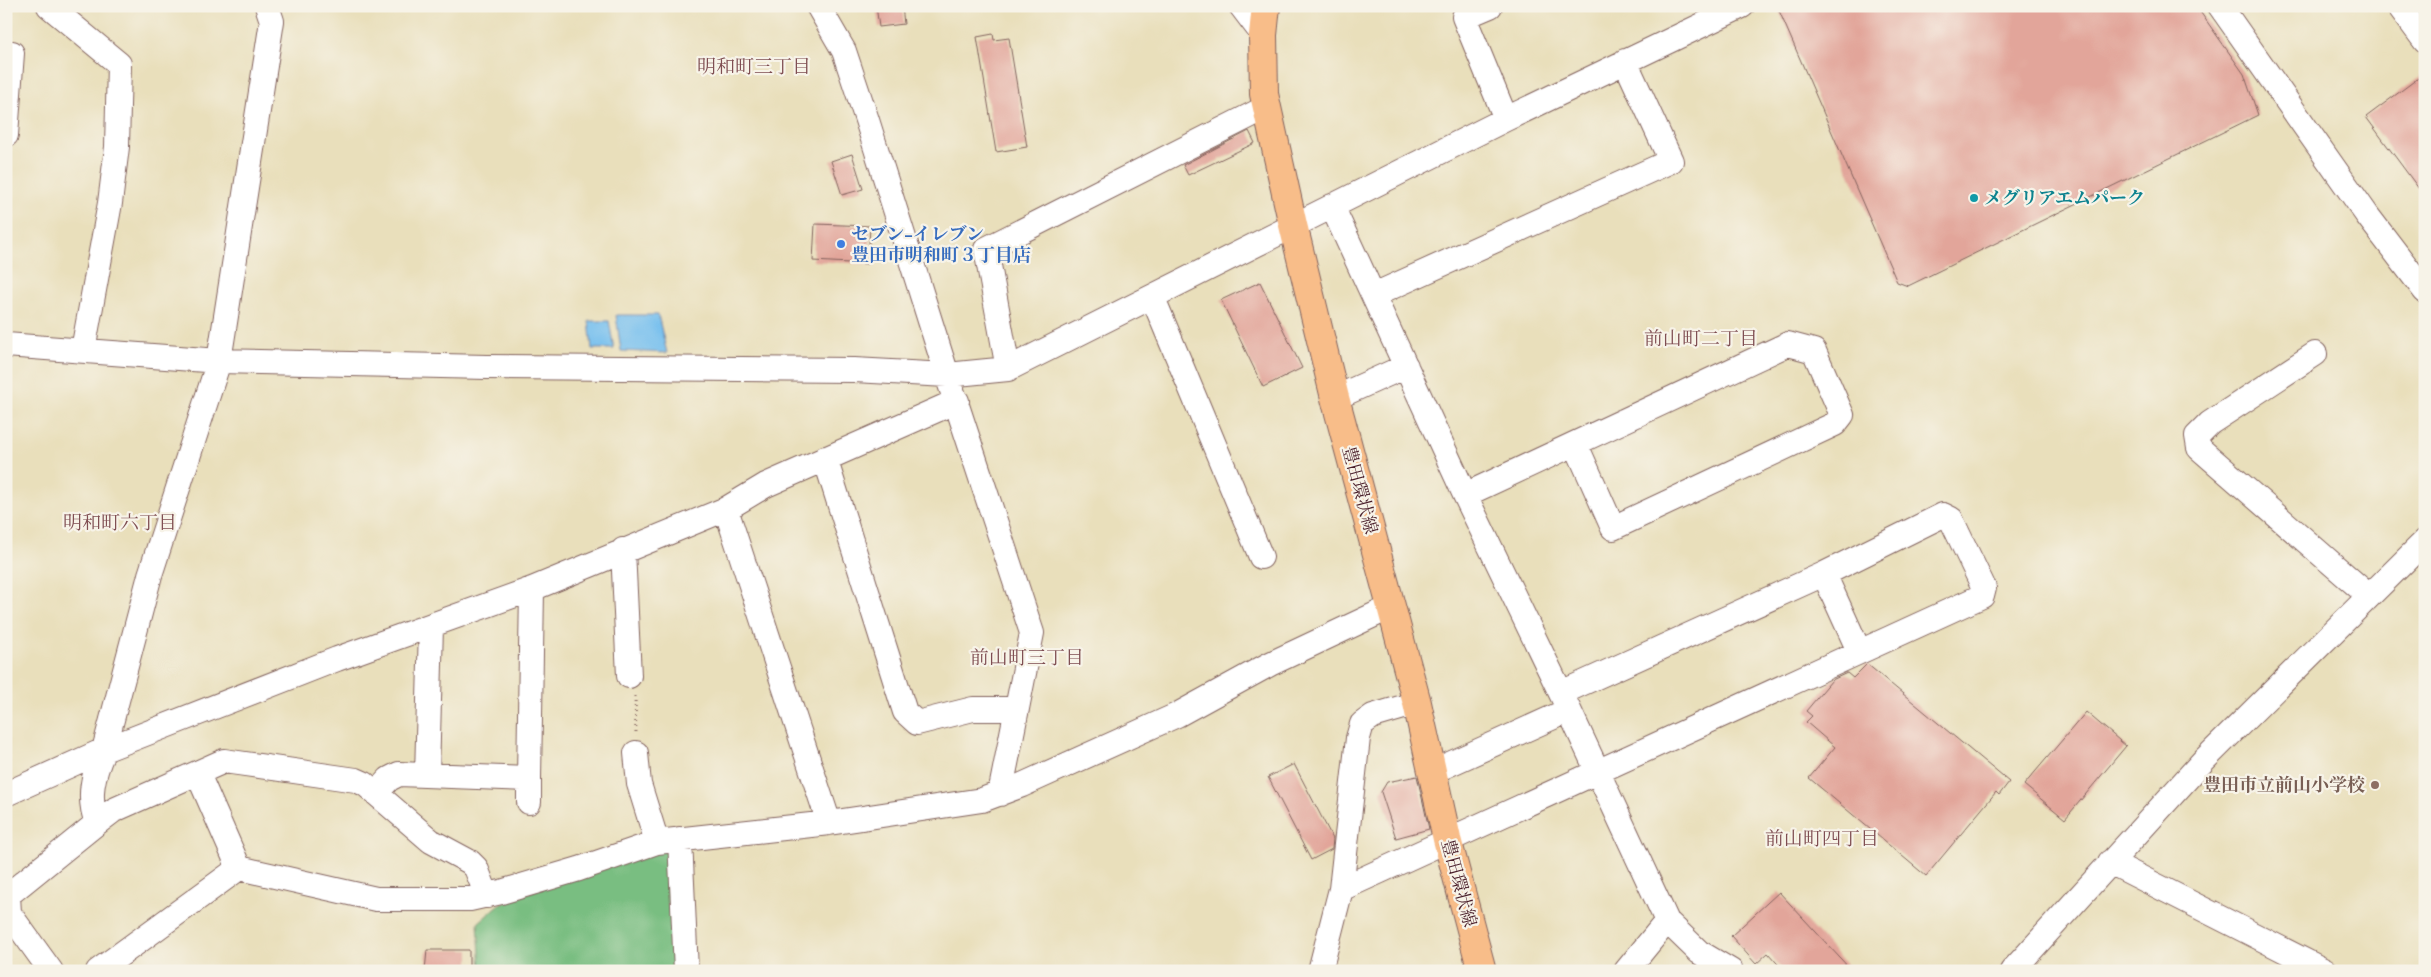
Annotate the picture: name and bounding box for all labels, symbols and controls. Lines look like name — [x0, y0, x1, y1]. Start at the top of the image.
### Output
district label: 明和町三丁目 — [697, 54, 811, 80]
place label: メグリアエムパーク — [1984, 186, 2145, 211]
marker: メグリアエムパーク — [1968, 192, 1980, 204]
place label: セブン-イレブン 豊田市明和町３丁目店 — [851, 222, 1031, 268]
marker: セブン-イレブン 豊田市明和町３丁目店 — [835, 238, 847, 250]
district label: 前山町二丁目 — [1644, 326, 1758, 352]
street label: 豊田環状線 — [1336, 443, 1383, 537]
district label: 明和町六丁目 — [63, 510, 177, 536]
district label: 前山町三丁目 — [970, 645, 1084, 671]
place label: 豊田市立前山小学校 — [2203, 773, 2365, 798]
marker: 豊田市立前山小学校 — [2369, 779, 2381, 791]
district label: 前山町四丁目 — [1765, 826, 1879, 852]
street label: 豊田環状線 — [1435, 836, 1482, 930]

